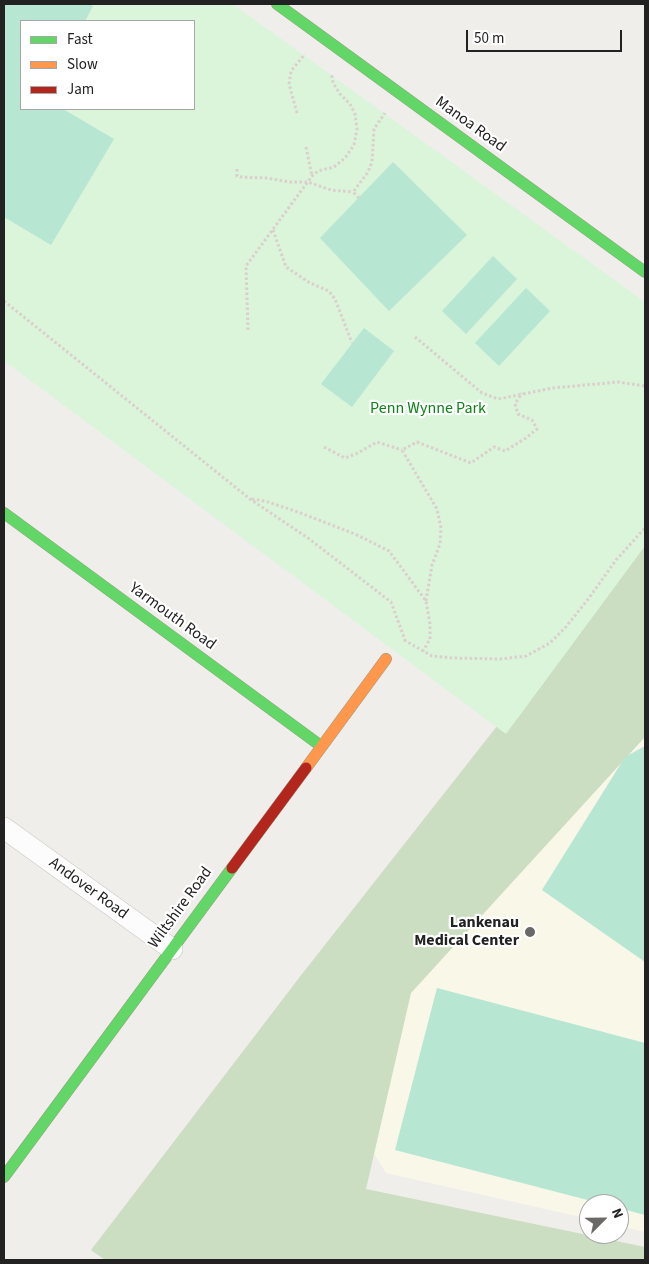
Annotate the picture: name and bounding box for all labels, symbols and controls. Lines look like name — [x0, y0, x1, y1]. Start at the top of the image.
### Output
legend — [20, 20, 195, 110]
scale bar — [469, 20, 625, 52]
text: 50 m — [474, 28, 504, 49]
text: Fast — [67, 29, 93, 50]
text: Slow — [67, 54, 98, 75]
text: Jam — [67, 79, 94, 100]
street label: Manoa Road — [431, 93, 509, 157]
park label: Penn Wynne Park — [370, 399, 486, 419]
street label: Yarmouth Road — [125, 579, 219, 655]
street label: Andover Road — [45, 854, 131, 924]
street label: Wiltshire Road — [145, 864, 217, 952]
place label: Lankenau Medical Center — [414, 913, 519, 951]
marker: Lankenau Medical Center — [523, 925, 537, 939]
north arrow — [579, 1194, 629, 1244]
text: N — [606, 1205, 628, 1222]

